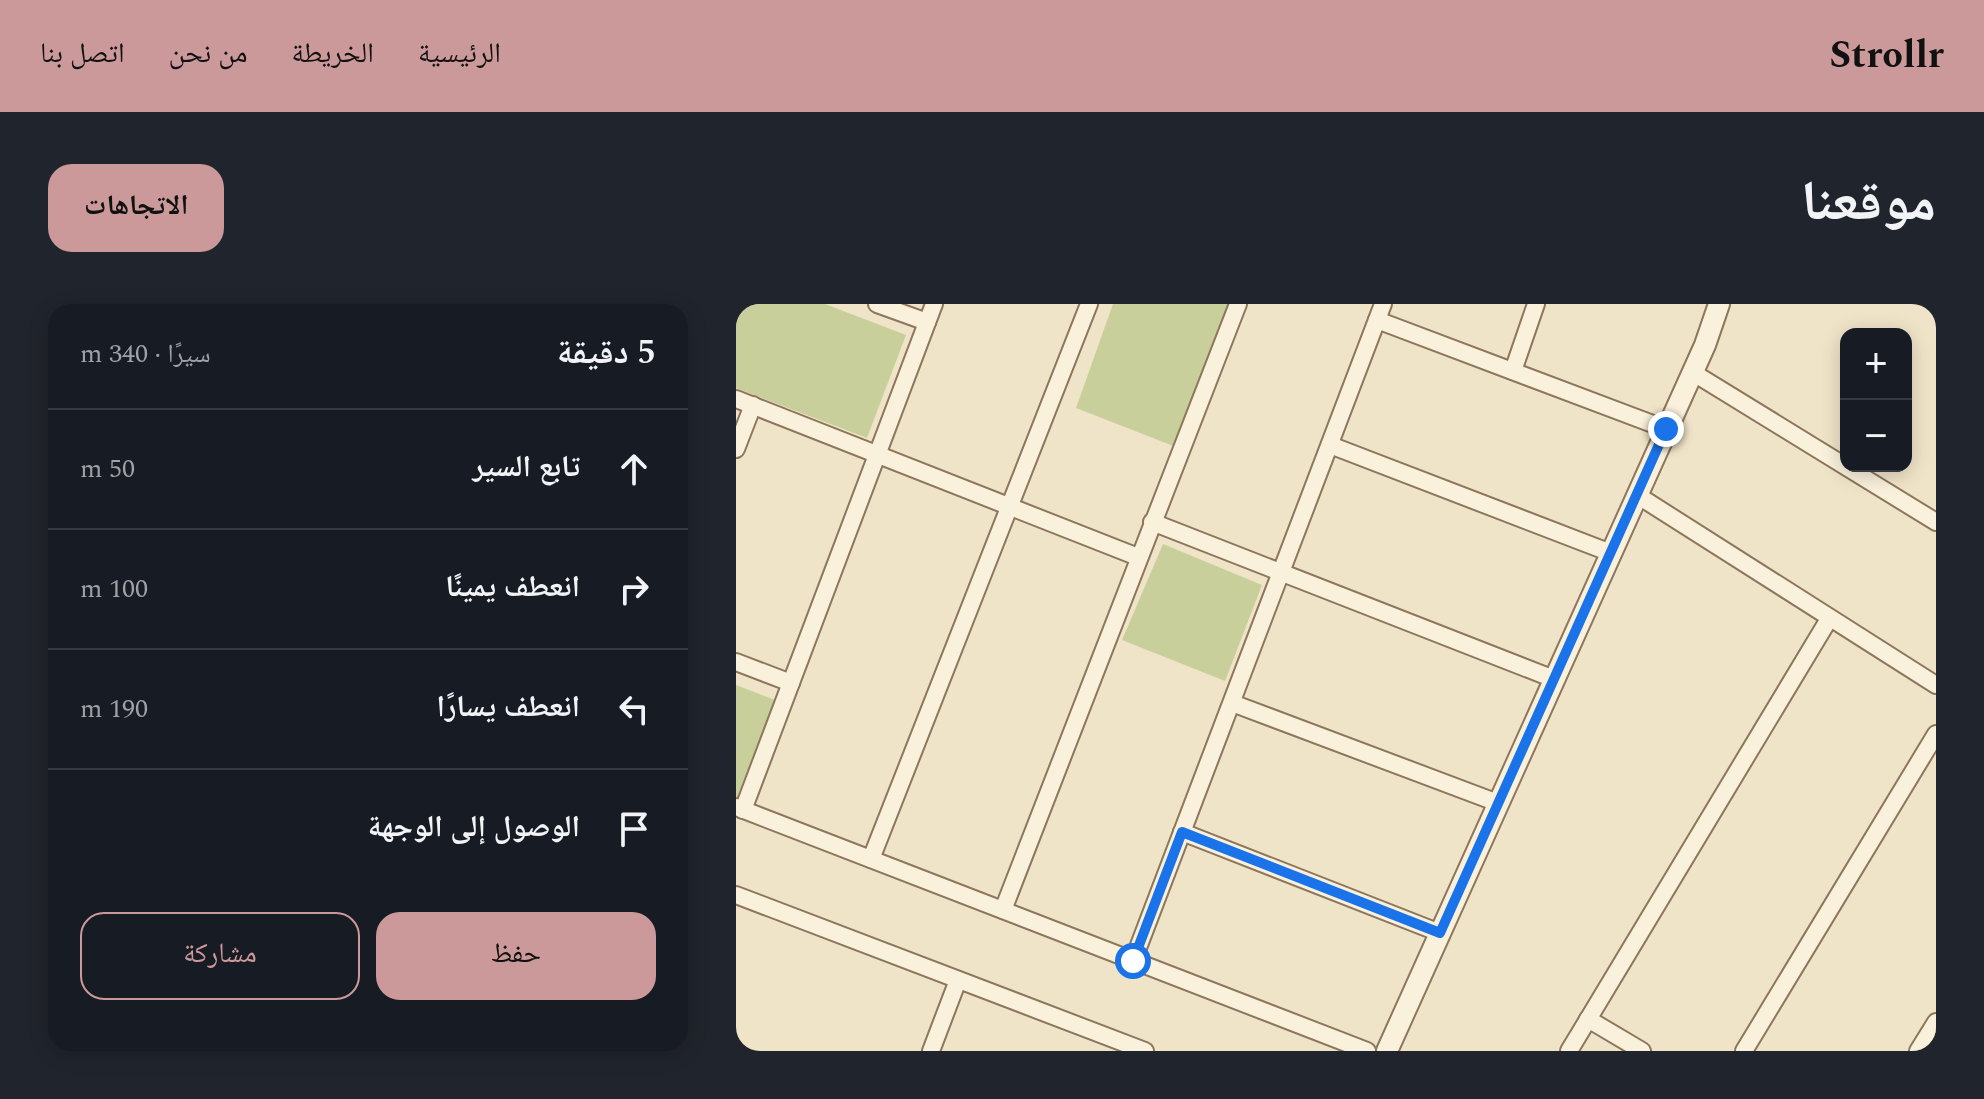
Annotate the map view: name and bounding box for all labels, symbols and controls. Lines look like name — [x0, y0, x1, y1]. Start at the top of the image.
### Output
text: Strollr — [1829, 27, 1944, 85]
text: اتصل بنا — [40, 32, 125, 75]
text: من نحن — [169, 32, 247, 75]
text: الخريطة — [291, 32, 374, 75]
text: الرئيسية — [418, 32, 501, 75]
text: موقعنا — [1801, 161, 1936, 246]
button: الاتجاهات — [48, 164, 224, 252]
text: 5 دقيقة — [557, 327, 656, 379]
map controls — [1840, 328, 1912, 472]
button: + — [1840, 328, 1912, 400]
text: سيرًا · 340 m — [80, 334, 211, 374]
button: − — [1840, 400, 1912, 472]
route end — [1648, 411, 1684, 447]
text: تابع السير — [472, 444, 580, 490]
icon: ahead — [612, 447, 656, 491]
text: 50 m — [80, 449, 135, 489]
text: انعطف يمينًا — [445, 564, 580, 610]
icon: right — [612, 567, 656, 611]
text: 100 m — [80, 569, 148, 609]
text: انعطف يسارًا — [436, 684, 580, 730]
icon: left — [612, 687, 656, 731]
text: 190 m — [80, 689, 148, 729]
text: الوصول إلى الوجهة — [368, 804, 580, 850]
icon: arrive — [612, 807, 656, 851]
button: مشاركة — [80, 912, 360, 1000]
button: حفظ — [376, 912, 656, 1000]
route start — [1115, 943, 1151, 979]

